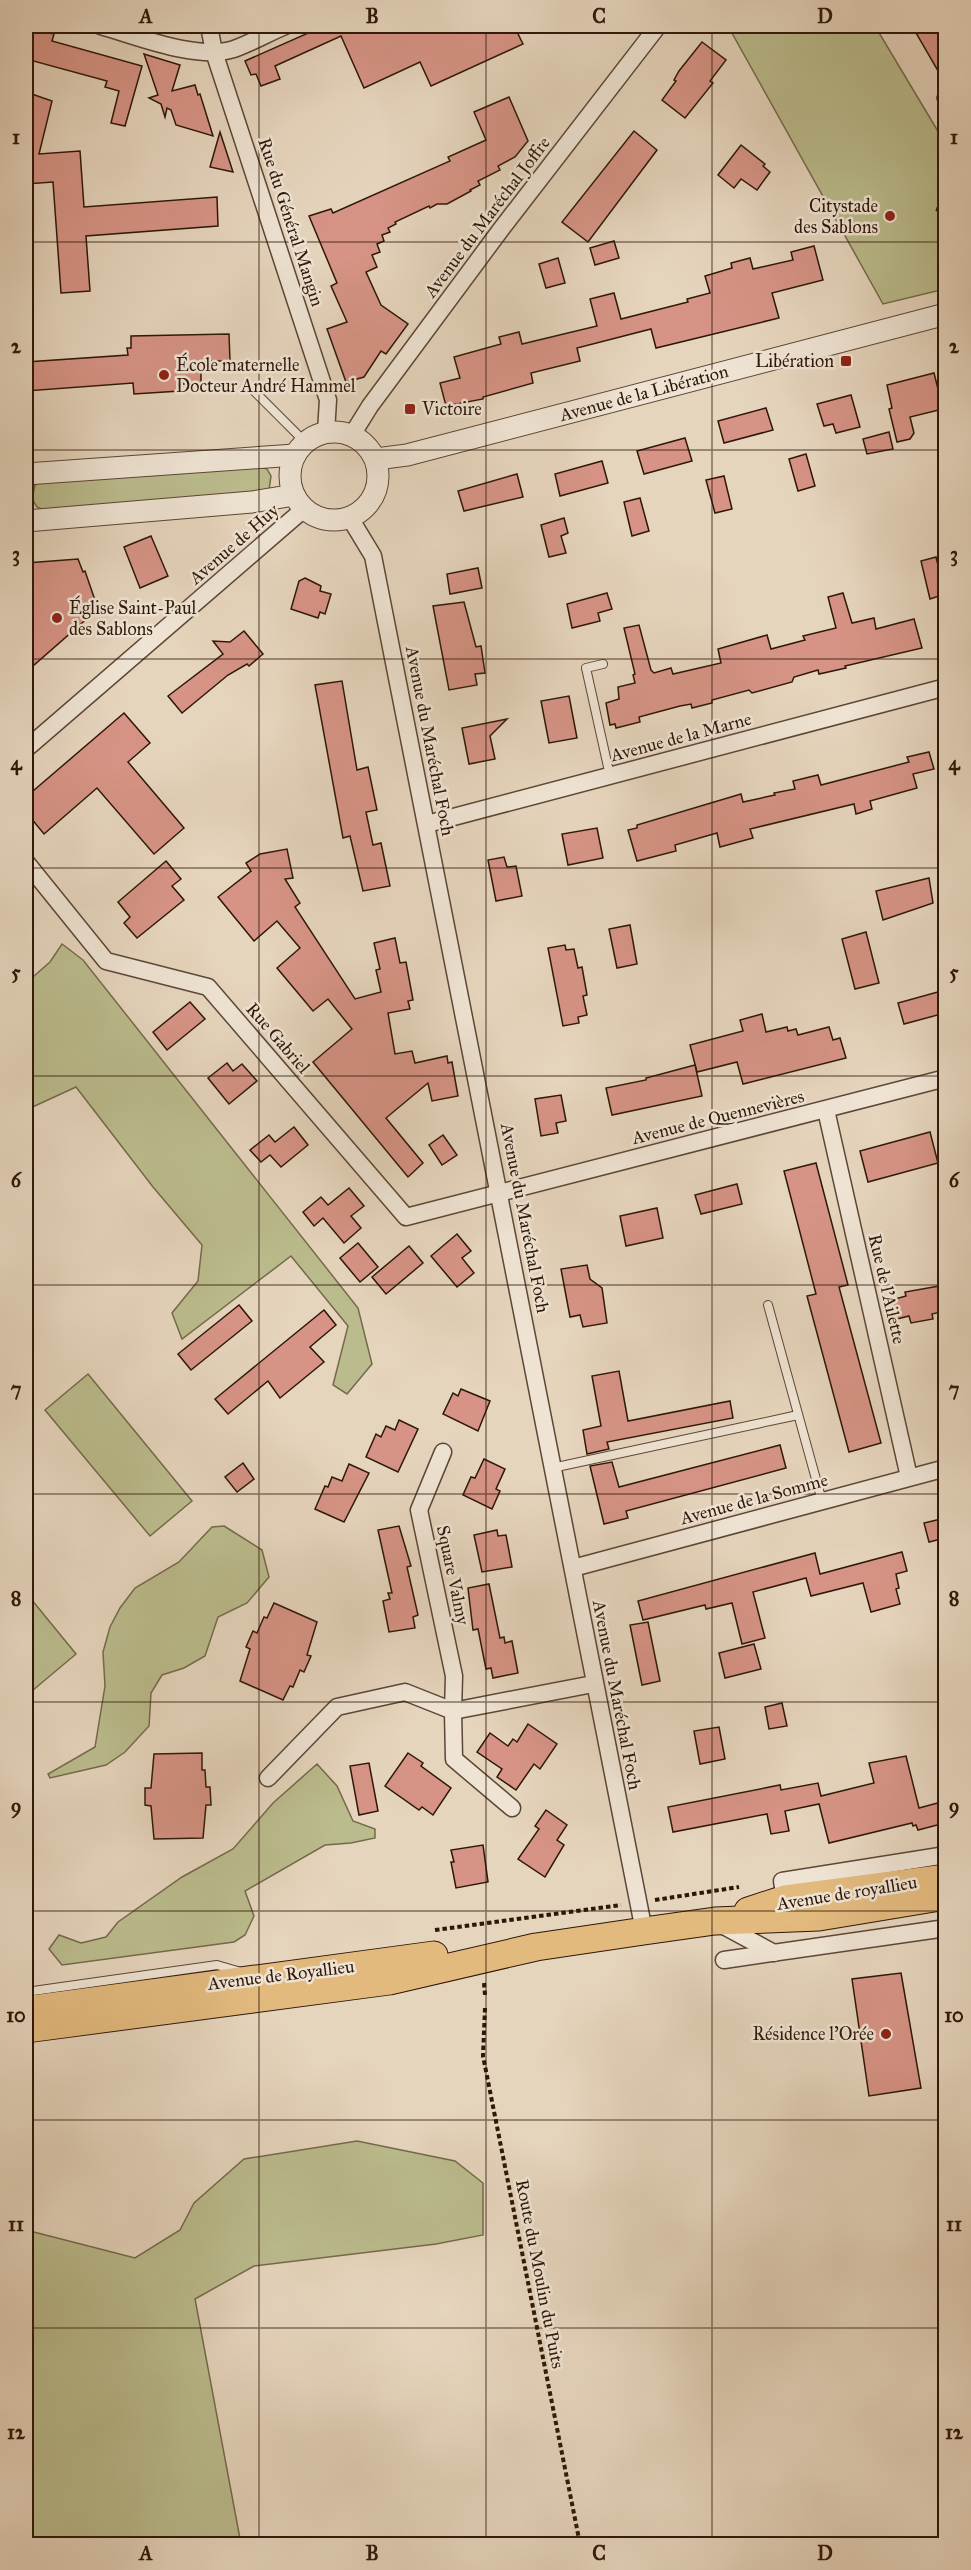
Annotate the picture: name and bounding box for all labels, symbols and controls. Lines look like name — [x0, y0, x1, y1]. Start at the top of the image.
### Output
text: A — [137, 4, 153, 28]
text: B — [365, 4, 379, 28]
text: C — [592, 4, 606, 28]
text: D — [817, 4, 833, 28]
text: 1 — [12, 125, 20, 149]
text: 1 — [950, 125, 958, 149]
street label: Avenue du Maréchal Joffre — [419, 132, 555, 303]
street label: Rue du Général Mangin — [252, 135, 329, 310]
place label: Citystade des Sablons — [794, 195, 878, 238]
marker: Citystade des Sablons — [883, 209, 897, 223]
text: 2 — [11, 334, 22, 358]
text: 2 — [949, 334, 960, 358]
place label: Libération — [755, 350, 834, 372]
place label: École maternelle Docteur André Hammel — [176, 352, 356, 397]
marker: Libération — [839, 354, 853, 368]
street label: Avenue de la Libération — [556, 360, 731, 426]
marker: École maternelle Docteur André Hammel — [157, 368, 171, 382]
place label: Victoire — [421, 398, 482, 420]
marker: Victoire — [403, 402, 417, 416]
street label: Avenue de Huy — [184, 499, 284, 590]
text: 3 — [12, 542, 20, 567]
text: 3 — [950, 542, 958, 567]
place label: Église Saint-Paul des Sablons — [69, 595, 197, 640]
marker: Église Saint-Paul des Sablons — [50, 611, 64, 625]
street label: Avenue du Maréchal Foch — [401, 643, 459, 838]
street label: Avenue de la Marne — [607, 708, 754, 767]
text: 4 — [10, 751, 22, 776]
text: 4 — [948, 751, 960, 776]
text: 5 — [11, 960, 21, 984]
text: 5 — [949, 960, 959, 984]
street label: Rue Gabriel — [241, 998, 315, 1078]
street label: Avenue de Quennevières — [629, 1085, 806, 1149]
street label: Avenue du Maréchal Foch — [496, 1120, 554, 1315]
text: 6 — [11, 1168, 23, 1192]
text: 6 — [949, 1168, 961, 1192]
street label: Rue de l'Ailette — [864, 1232, 910, 1346]
text: 7 — [11, 1377, 22, 1401]
text: 7 — [949, 1377, 960, 1401]
street label: Avenue de la Somme — [677, 1469, 830, 1530]
street label: Square Valmy — [431, 1523, 474, 1627]
text: 8 — [11, 1586, 21, 1610]
text: 8 — [949, 1586, 959, 1610]
street label: Avenue du Maréchal Foch — [588, 1597, 646, 1792]
text: 9 — [11, 1794, 21, 1819]
text: 9 — [949, 1794, 959, 1819]
street label: Avenue de royallieu — [774, 1871, 919, 1915]
street label: Avenue de Royallieu — [205, 1955, 356, 1995]
text: 10 — [6, 2003, 26, 2027]
text: 10 — [944, 2003, 964, 2027]
place label: Résidence l'Orée — [753, 2023, 874, 2045]
marker: Résidence l'Orée — [879, 2027, 893, 2041]
street label: Route du Moulin du Puits — [511, 2178, 569, 2370]
text: 11 — [8, 2212, 24, 2236]
text: 11 — [946, 2212, 962, 2236]
text: 12 — [7, 2420, 26, 2444]
text: 12 — [945, 2420, 964, 2444]
text: A — [137, 2541, 153, 2565]
text: B — [365, 2541, 379, 2565]
text: C — [592, 2541, 606, 2565]
text: D — [817, 2541, 833, 2565]

